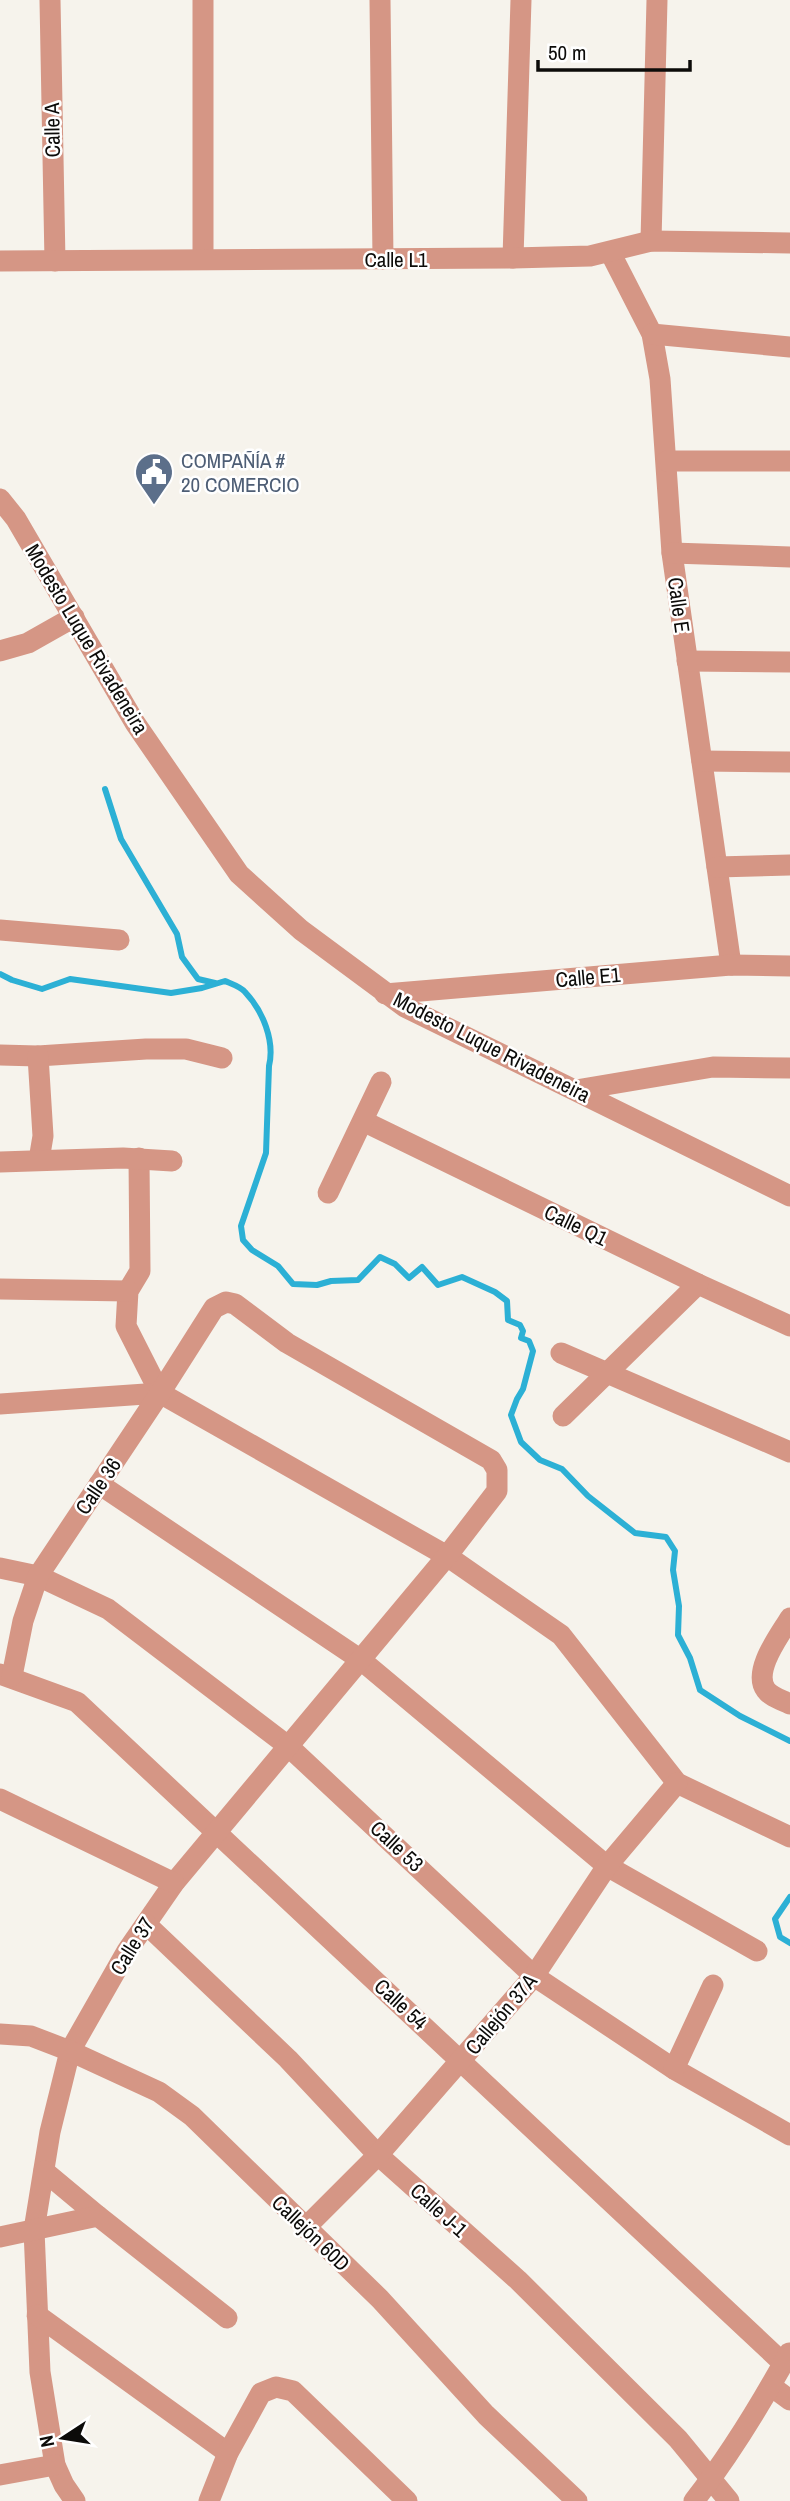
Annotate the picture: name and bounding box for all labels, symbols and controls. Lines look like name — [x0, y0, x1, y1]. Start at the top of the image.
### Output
scale bar — [538, 28, 690, 72]
text: 50 m — [548, 38, 586, 67]
street label: Calle A — [37, 102, 67, 158]
street label: Calle L1 — [364, 245, 428, 274]
place label: COMPAÑÍA # 20 COMERCIO — [181, 446, 300, 499]
public building icon: COMPAÑÍA # 20 COMERCIO — [133, 451, 175, 506]
street label: Modesto Luque Rivadeneira — [19, 538, 156, 740]
street label: Calle E — [661, 575, 697, 635]
street label: Calle E1 — [554, 960, 622, 994]
street label: Modesto Luque Rivadeneira — [389, 985, 596, 1109]
street label: Calle Q1 — [540, 1197, 613, 1253]
street label: Calle 36 — [68, 1452, 128, 1520]
street label: Calle 53 — [364, 1814, 430, 1878]
street label: Calle 37 — [103, 1912, 161, 1980]
street label: Callejón 37A — [459, 1967, 544, 2061]
street label: Calle 54 — [368, 1972, 434, 2036]
street label: Calle J-1 — [404, 2176, 474, 2244]
street label: Callejón 60D — [265, 2188, 357, 2278]
north arrow — [28, 2403, 98, 2473]
text: N — [32, 2433, 60, 2450]

